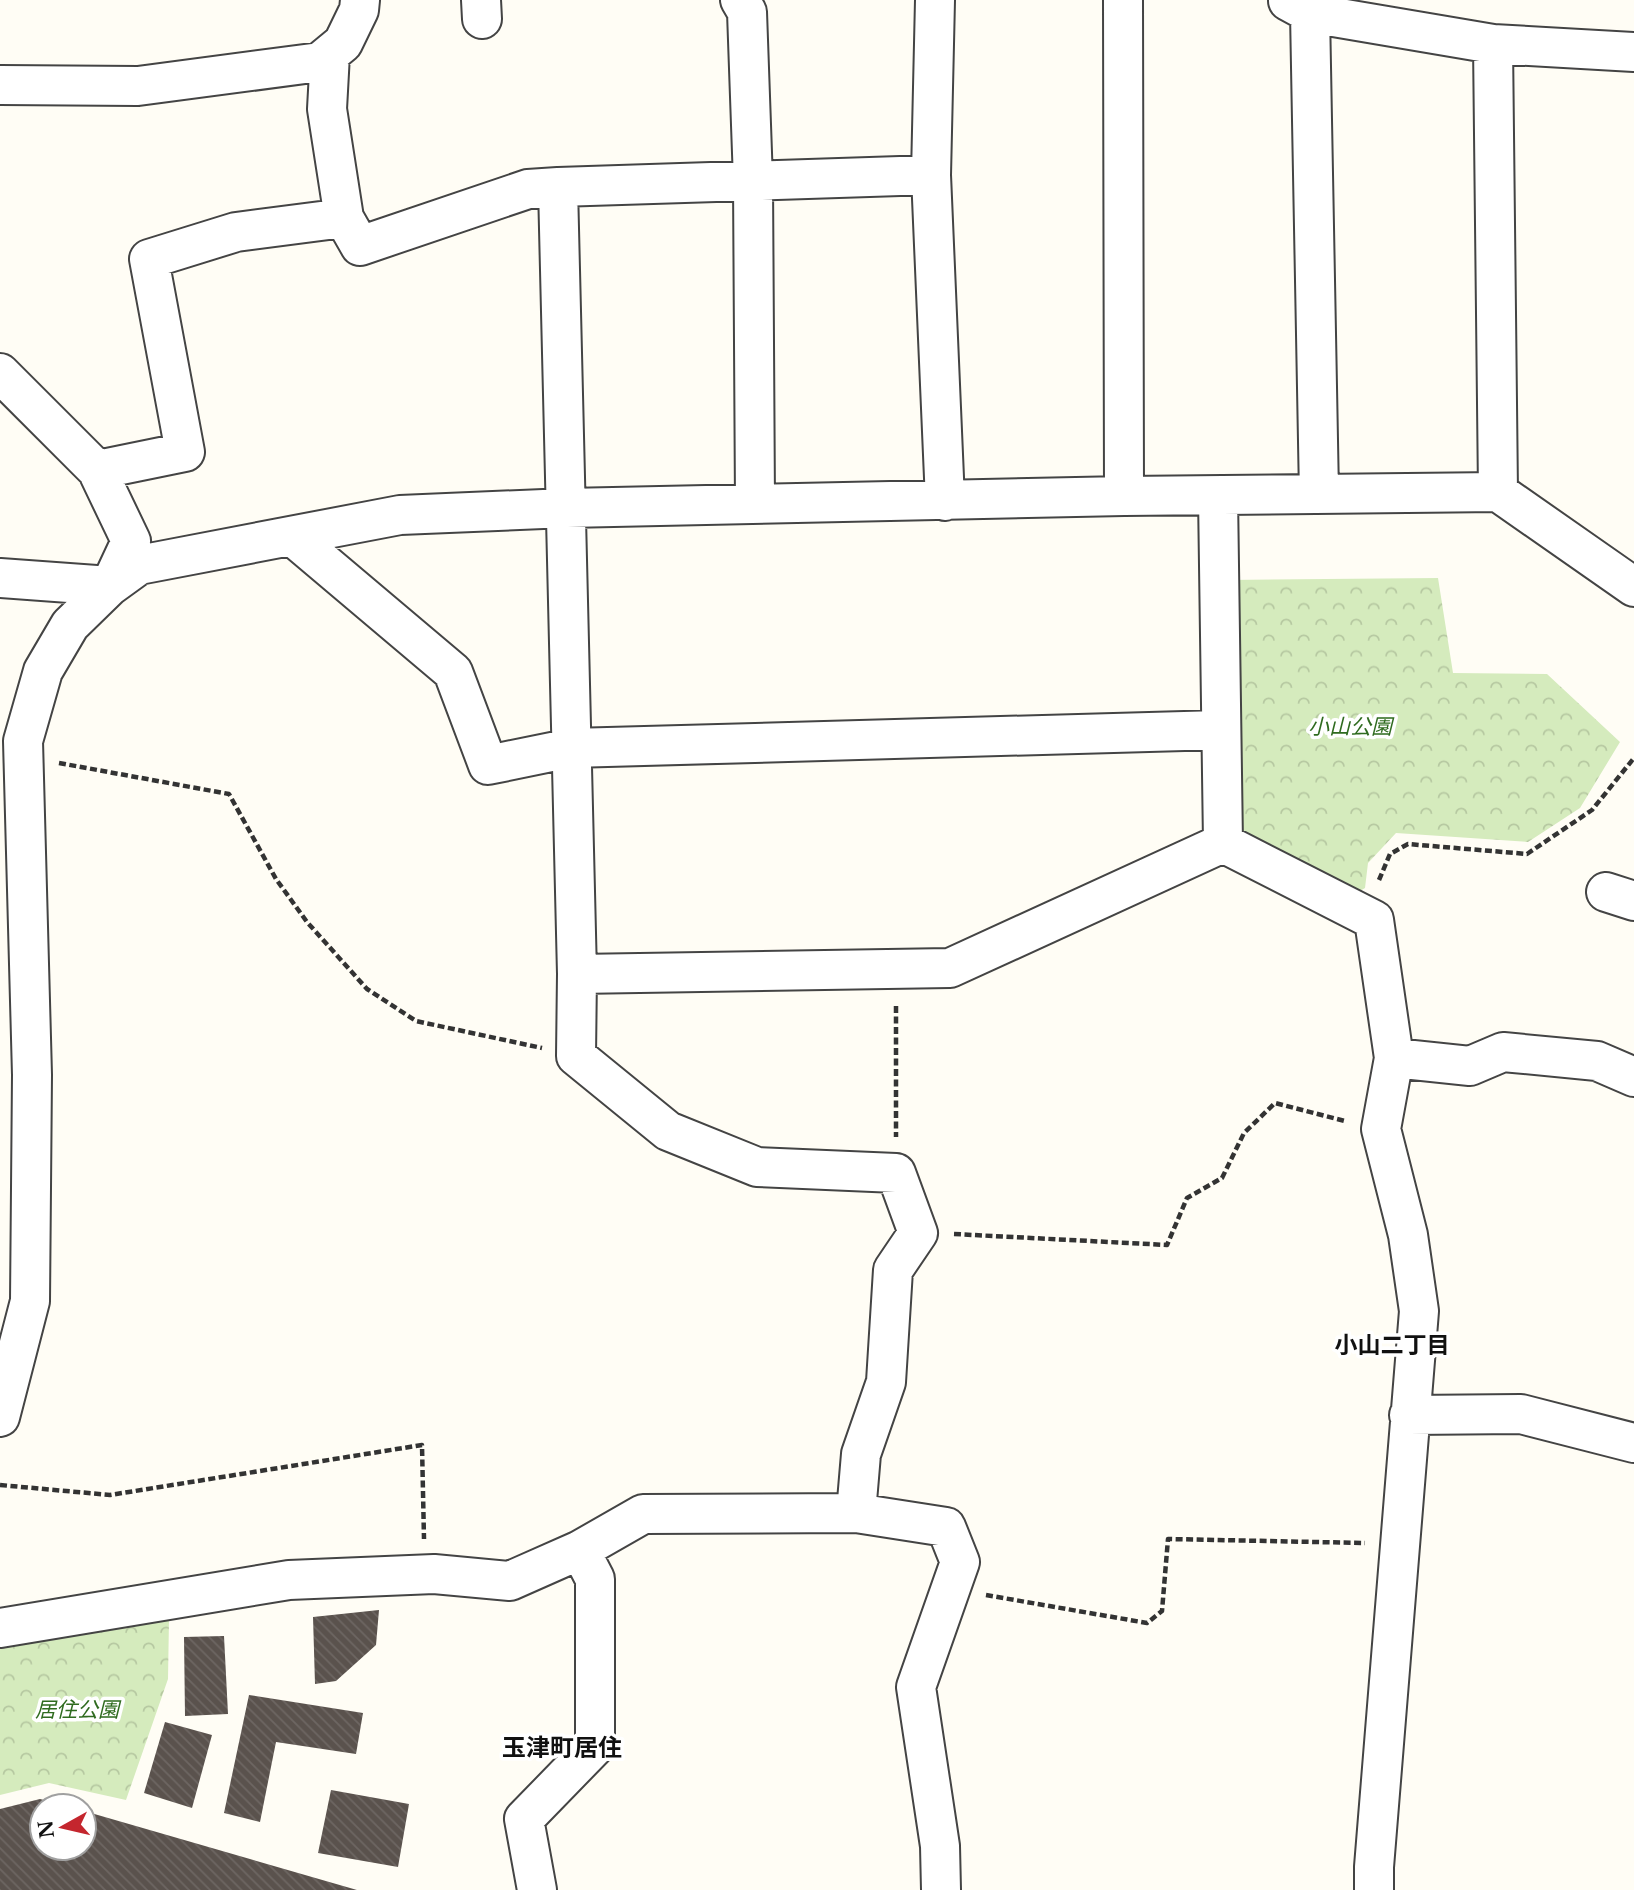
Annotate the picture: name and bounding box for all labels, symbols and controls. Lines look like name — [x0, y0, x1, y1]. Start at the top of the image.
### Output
park label: 小山公園 — [1308, 714, 1395, 740]
district label: 小山二丁目 — [1335, 1331, 1450, 1359]
park label: 居住公園 — [35, 1697, 122, 1723]
district label: 玉津町居住 — [502, 1733, 622, 1762]
north arrow — [28, 1792, 98, 1862]
text: N — [34, 1819, 59, 1840]

